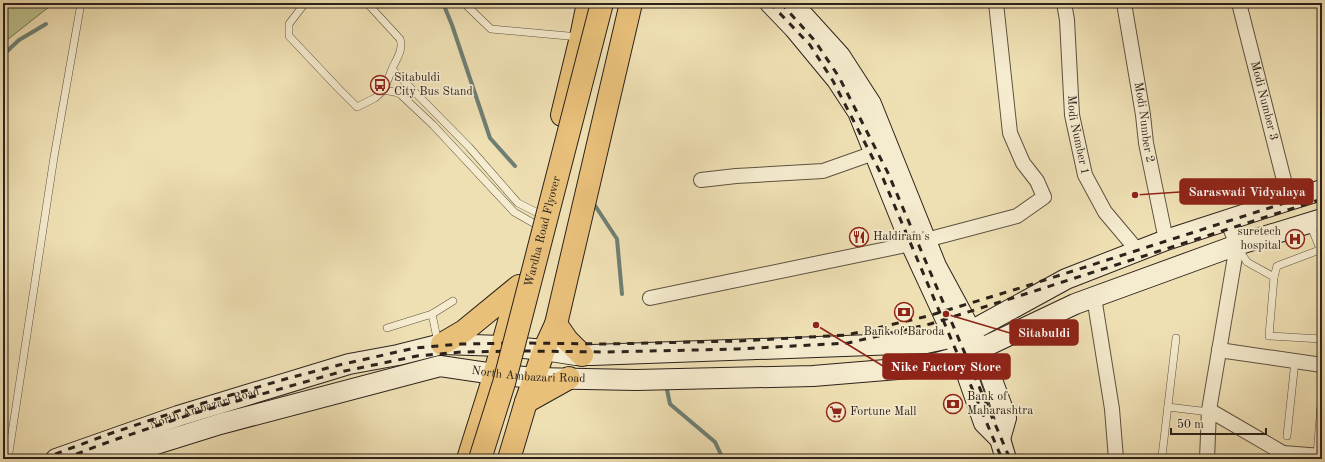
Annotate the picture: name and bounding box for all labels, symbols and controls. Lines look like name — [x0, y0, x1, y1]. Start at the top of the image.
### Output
street label: Modi Number 3 — [1248, 60, 1280, 142]
place label: Sitabuldi City Bus Stand — [394, 72, 473, 98]
bus stop icon: Sitabuldi City Bus Stand — [369, 74, 391, 96]
street label: Modi Number 2 — [1132, 81, 1156, 164]
street label: Modi Number 1 — [1065, 95, 1091, 176]
street label: Wardha Road Flyover — [523, 175, 563, 288]
callout: Saraswati Vidyalaya — [1180, 179, 1313, 204]
text: Saraswati Vidyalaya — [1188, 186, 1306, 199]
restaurant icon: Haldiram's — [848, 226, 870, 248]
place label: suretech hospital — [1237, 226, 1281, 252]
hospital icon: suretech hospital — [1284, 228, 1306, 250]
place label: Haldiram's — [873, 231, 930, 243]
bank icon: Bank of Baroda — [893, 301, 915, 323]
callout: Sitabuldi — [1010, 320, 1078, 345]
place label: Bank of Baroda — [864, 326, 944, 338]
text: Sitabuldi — [1018, 327, 1070, 340]
callout: Nike Factory Store — [883, 354, 1010, 379]
text: Nike Factory Store — [891, 361, 1001, 374]
street label: North Ambazari Road — [471, 365, 586, 385]
street label: North Ambazari Road — [148, 386, 261, 432]
place label: Bank of Maharashtra — [967, 391, 1033, 417]
bank icon: Bank of Maharashtra — [942, 393, 964, 415]
supermarket icon: Fortune Mall — [825, 401, 847, 423]
place label: Fortune Mall — [850, 406, 917, 418]
scale bar — [1171, 410, 1266, 436]
text: 50 m — [1177, 418, 1204, 431]

